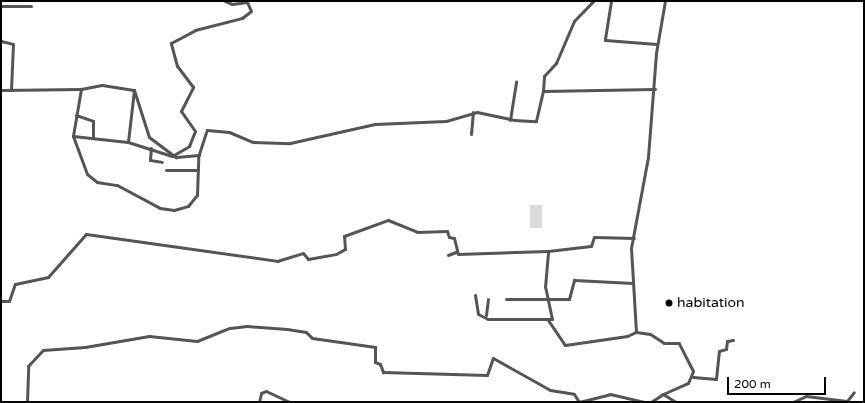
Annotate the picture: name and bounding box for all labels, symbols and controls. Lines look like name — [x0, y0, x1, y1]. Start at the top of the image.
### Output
place label: habitation — [677, 295, 745, 311]
marker: habitation — [664, 298, 674, 308]
scale bar — [729, 369, 828, 395]
text: 200 m — [734, 377, 771, 391]

